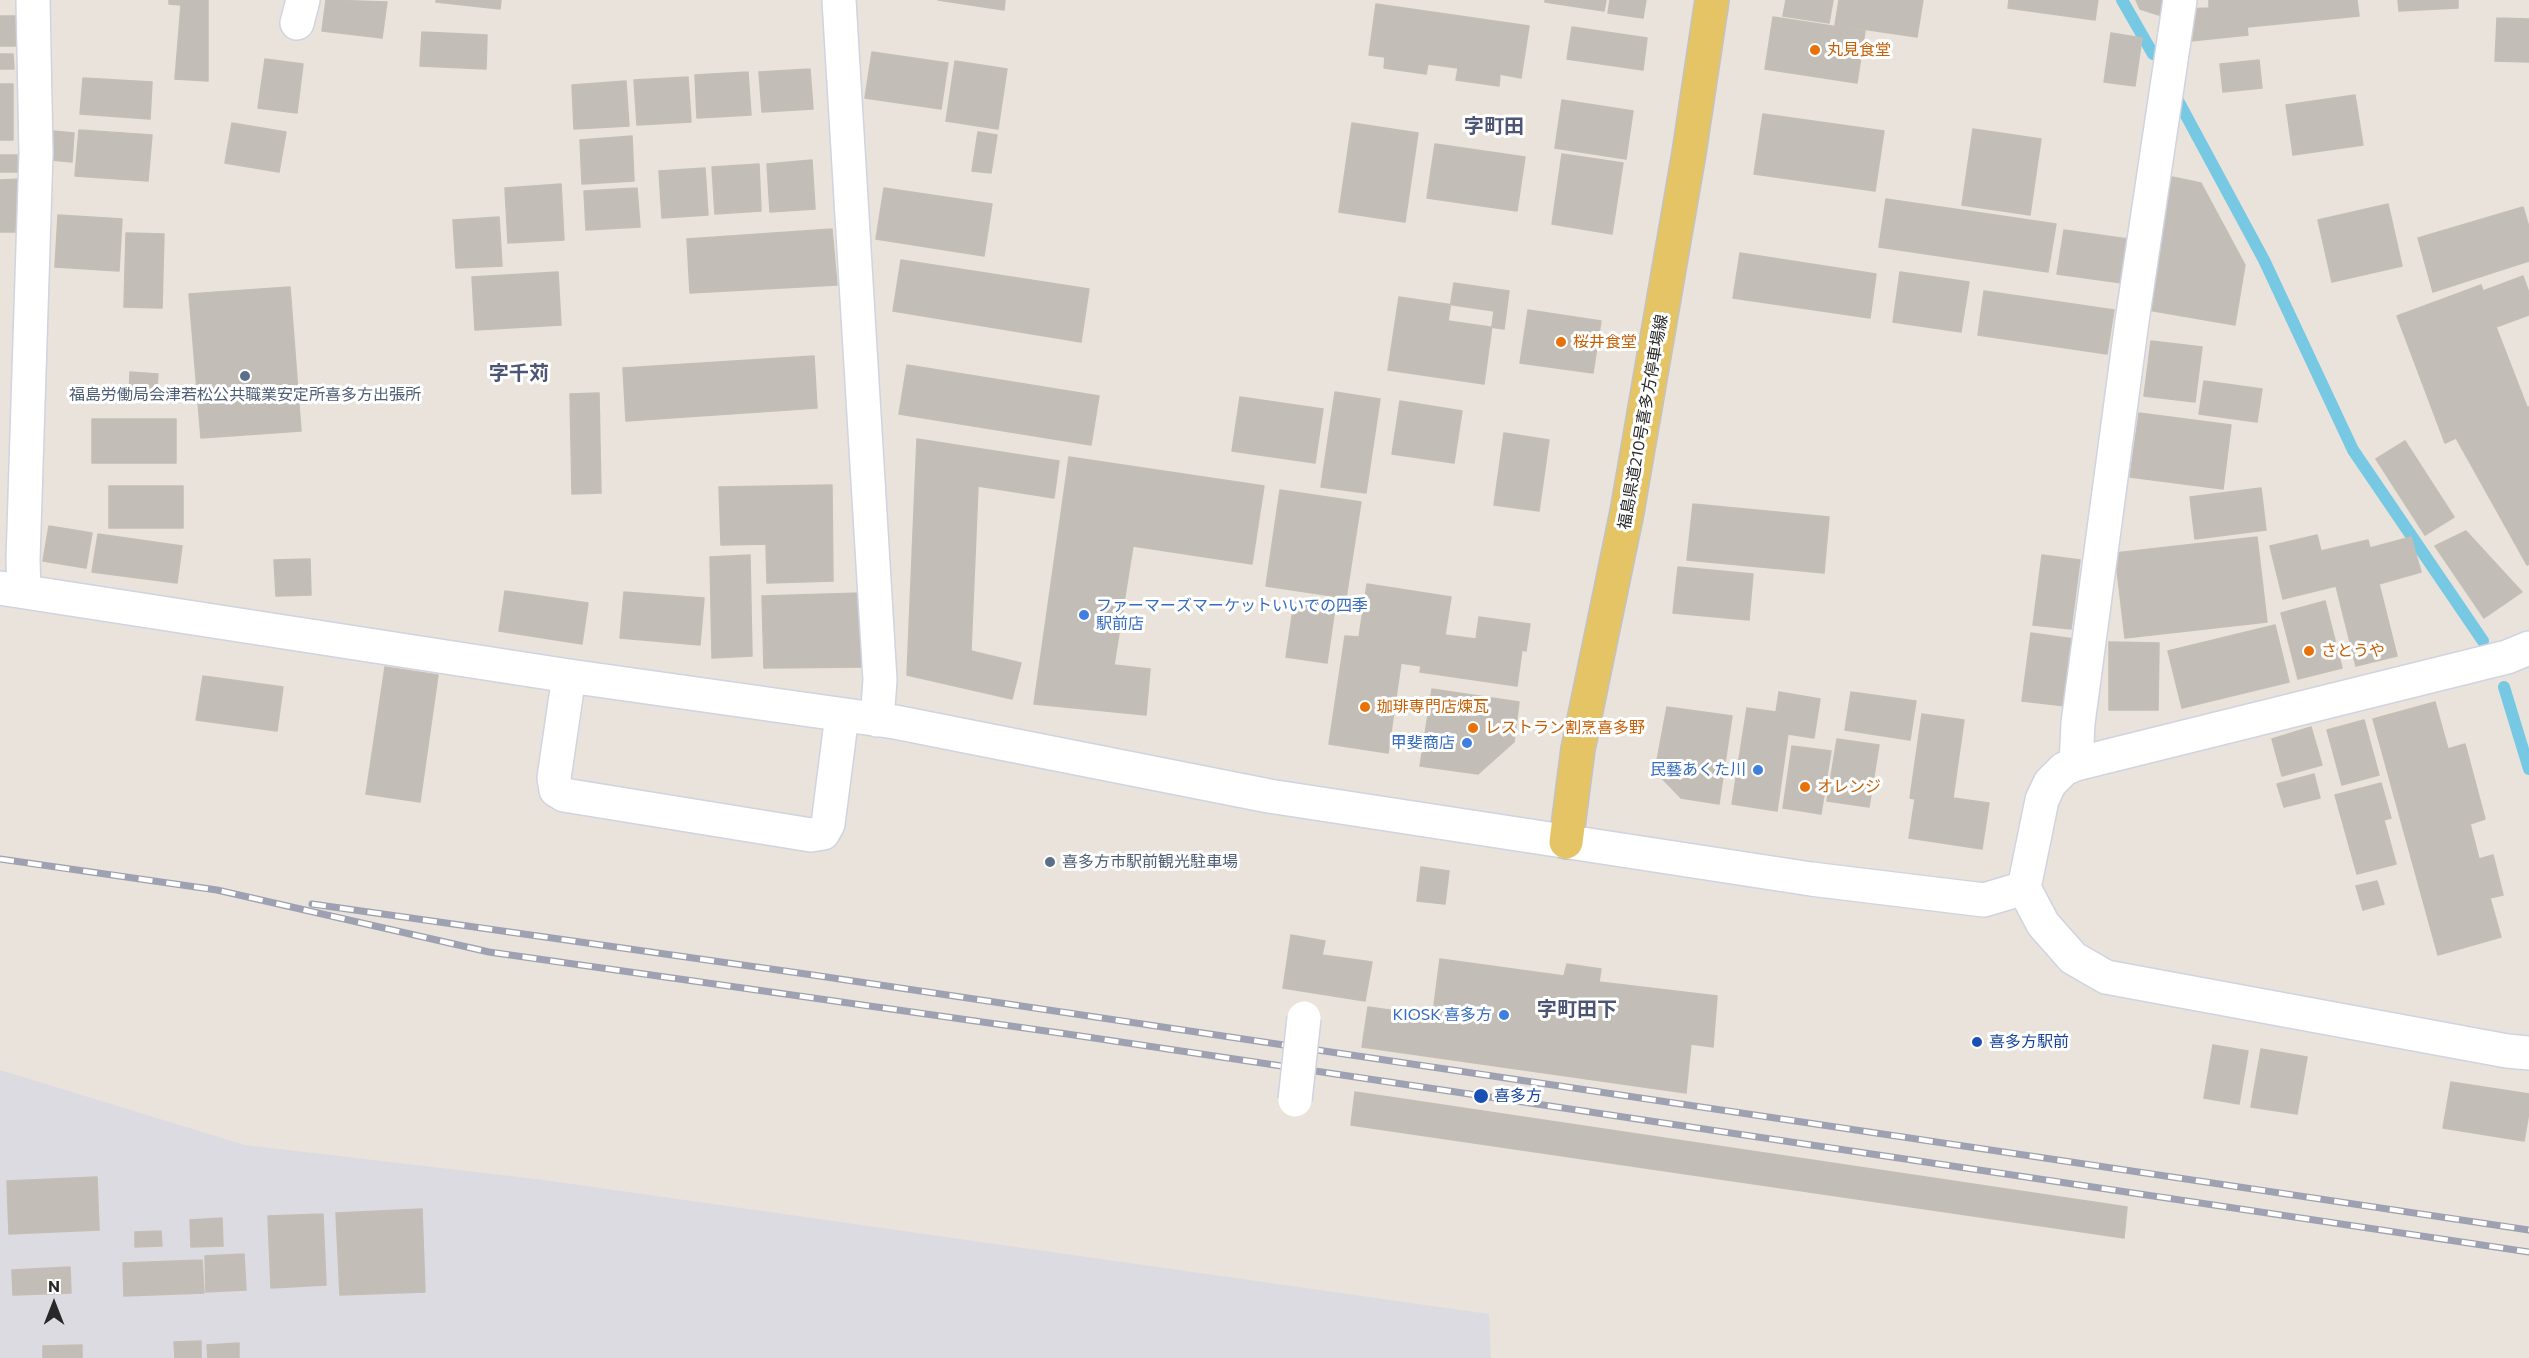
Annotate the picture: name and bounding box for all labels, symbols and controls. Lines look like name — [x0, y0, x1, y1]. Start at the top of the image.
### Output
place label: 丸見食堂 — [1827, 40, 1891, 60]
marker: 丸見食堂 — [1808, 43, 1822, 57]
district label: 字町田 — [1464, 114, 1524, 138]
street label: 福島県道210号喜多方停車場線 — [1615, 313, 1671, 531]
place label: 桜井食堂 — [1573, 332, 1637, 352]
marker: 桜井食堂 — [1554, 335, 1568, 349]
district label: 字千苅 — [489, 361, 549, 385]
marker: 福島労働局会津若松公共職業安定所喜多方出張所 — [238, 369, 252, 383]
place label: 福島労働局会津若松公共職業安定所喜多方出張所 — [69, 385, 421, 405]
place label: ファーマーズマーケットいいでの四季 駅前店 — [1096, 596, 1368, 634]
marker: ファーマーズマーケットいいでの四季 駅前店 — [1077, 608, 1091, 622]
place label: さとうや — [2321, 641, 2385, 661]
marker: さとうや — [2302, 644, 2316, 658]
place label: 珈琲専門店煉瓦 — [1377, 697, 1489, 717]
marker: 珈琲専門店煉瓦 — [1358, 700, 1372, 714]
place label: レストラン割烹喜多野 — [1485, 718, 1645, 738]
marker: レストラン割烹喜多野 — [1466, 721, 1480, 735]
place label: 甲斐商店 — [1391, 733, 1455, 753]
marker: 甲斐商店 — [1460, 736, 1474, 750]
place label: 民藝あくた川 — [1650, 760, 1746, 780]
marker: 民藝あくた川 — [1751, 763, 1765, 777]
place label: オレンジ — [1817, 777, 1881, 797]
marker: オレンジ — [1798, 780, 1812, 794]
place label: 喜多方市駅前観光駐車場 — [1062, 852, 1238, 872]
marker: 喜多方市駅前観光駐車場 — [1043, 855, 1057, 869]
district label: 字町田下 — [1537, 997, 1617, 1021]
place label: KIOSK 喜多方 — [1393, 1005, 1492, 1025]
marker: KIOSK 喜多方 — [1497, 1008, 1511, 1022]
place label: 喜多方駅前 — [1989, 1032, 2069, 1052]
marker: 喜多方駅前 — [1970, 1035, 1984, 1049]
place label: 喜多方 — [1494, 1086, 1542, 1106]
marker: 喜多方 — [1472, 1087, 1490, 1105]
north arrow — [24, 1274, 84, 1334]
text: N — [48, 1276, 60, 1295]

